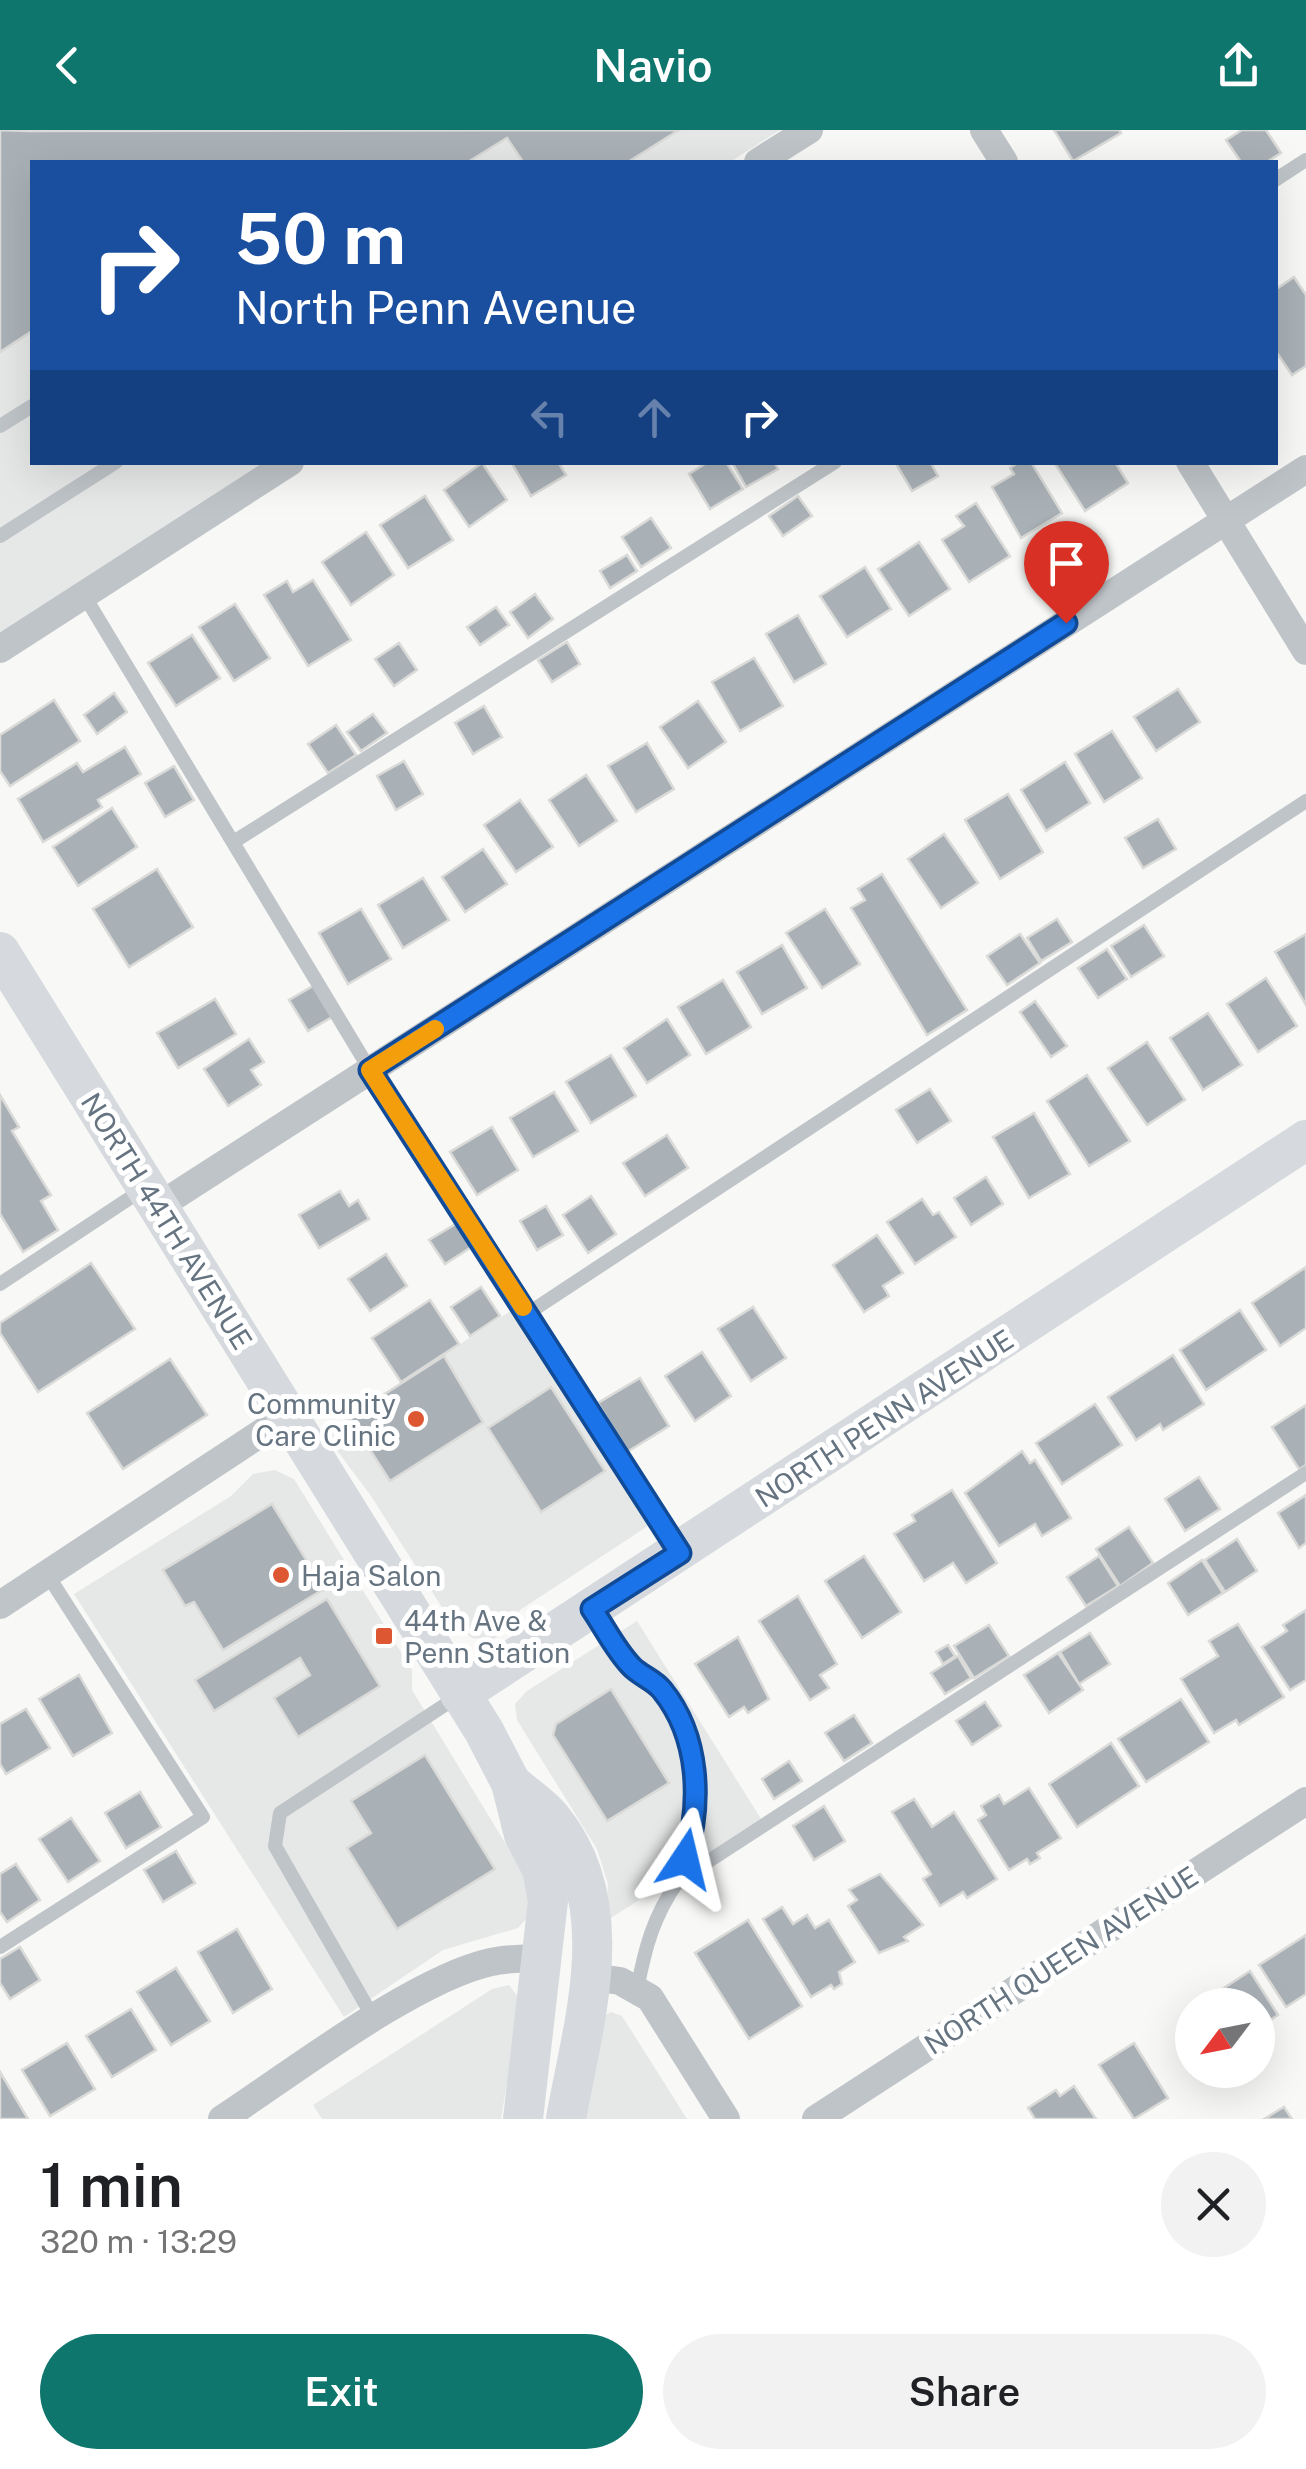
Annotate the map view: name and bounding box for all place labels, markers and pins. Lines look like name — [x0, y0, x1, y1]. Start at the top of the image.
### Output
pin — [1024, 521, 1109, 624]
place label: Community Care Clinic — [247, 1387, 396, 1452]
marker: Community Care Clinic — [405, 1408, 427, 1430]
place label: Haja Salon — [301, 1559, 441, 1592]
marker: Haja Salon — [270, 1564, 292, 1586]
place label: 44th Ave & Penn Station — [404, 1604, 570, 1669]
marker: 44th Ave & Penn Station — [373, 1625, 395, 1647]

